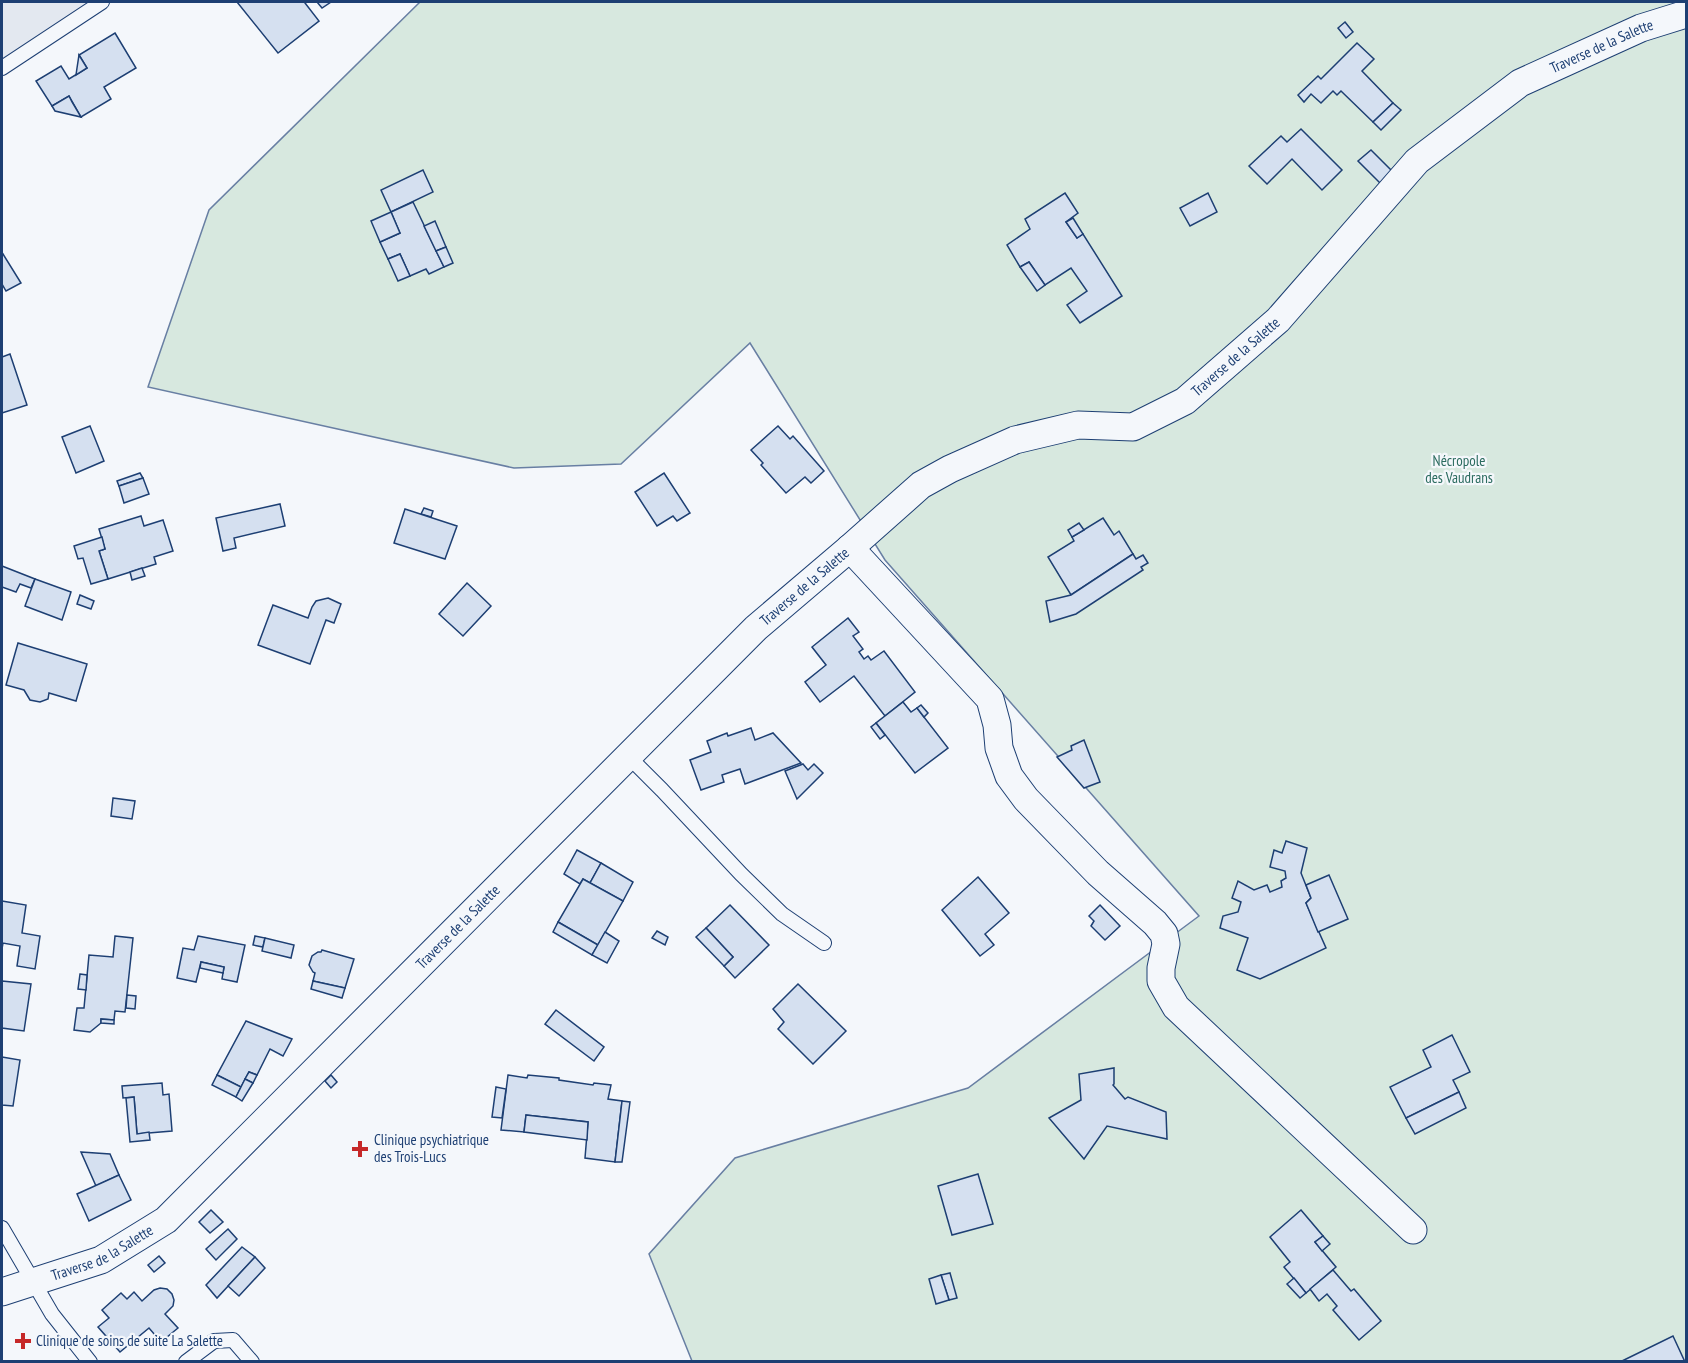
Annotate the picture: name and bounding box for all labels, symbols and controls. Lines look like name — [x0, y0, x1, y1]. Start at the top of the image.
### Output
street label: Traverse de la Salette — [1547, 15, 1655, 77]
street label: Traverse de la Salette — [1187, 313, 1284, 400]
park label: Nécropole des Vaudrans — [1425, 451, 1493, 487]
street label: Traverse de la Salette — [756, 543, 853, 630]
street label: Traverse de la Salette — [412, 881, 504, 973]
place label: Clinique psychiatrique des Trois-Lucs — [374, 1130, 489, 1166]
marker: Clinique psychiatrique des Trois-Lucs — [351, 1140, 369, 1158]
street label: Traverse de la Salette — [49, 1220, 156, 1284]
place label: Clinique de soins de suite La Salette — [36, 1331, 223, 1350]
marker: Clinique de soins de suite La Salette — [14, 1332, 32, 1350]

